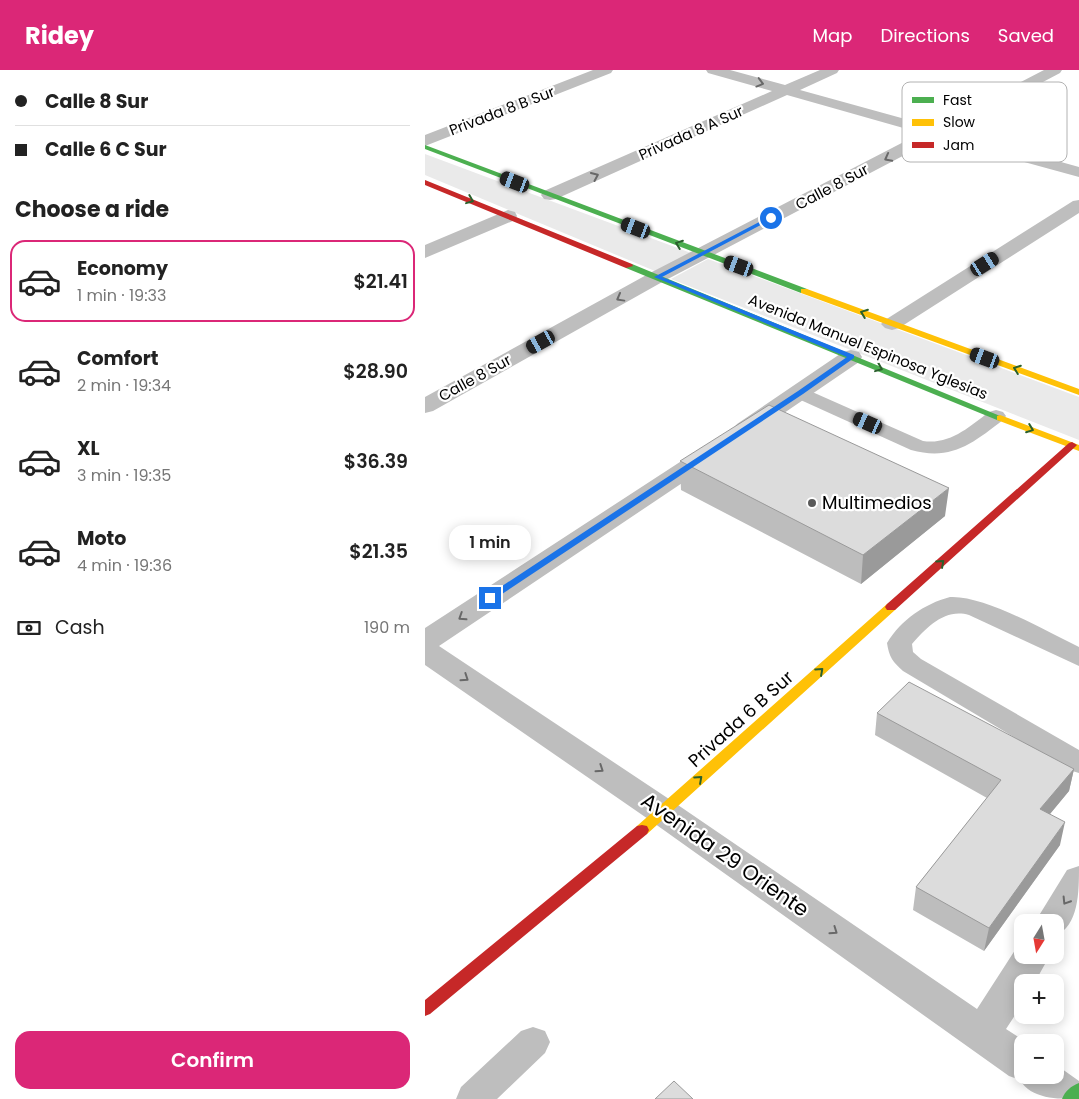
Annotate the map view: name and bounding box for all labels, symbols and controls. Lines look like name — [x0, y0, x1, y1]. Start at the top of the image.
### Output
text: Ridey — [25, 19, 94, 52]
text: Map — [813, 23, 852, 48]
text: Directions — [880, 23, 970, 48]
text: Saved — [998, 23, 1054, 48]
one-way arrow — [755, 77, 764, 88]
street label: Privada 8 B Sur — [446, 81, 558, 140]
legend — [902, 82, 1067, 162]
text: Calle 8 Sur — [45, 88, 148, 115]
text: Fast — [943, 90, 972, 110]
street label: Privada 8 A Sur — [635, 100, 747, 165]
text: Slow — [943, 112, 976, 132]
text: Jam — [943, 135, 974, 155]
text: Calle 6 C Sur — [45, 136, 167, 163]
one-way arrow — [884, 152, 893, 162]
street label: Calle 8 Sur — [792, 158, 872, 215]
car — [498, 170, 531, 194]
one-way arrow — [590, 171, 599, 182]
text: Choose a ride — [15, 194, 169, 225]
one-way arrow — [465, 194, 474, 204]
route start — [760, 207, 782, 229]
car — [619, 216, 652, 240]
one-way arrow — [675, 240, 684, 250]
car — [968, 250, 1001, 278]
car — [722, 254, 755, 278]
text: Economy — [77, 255, 168, 282]
icon: car — [17, 259, 62, 304]
text: $21.41 — [353, 268, 408, 295]
text: 1 min · 19:33 — [77, 284, 166, 307]
street label: Avenida Manuel Espinosa Yglesias — [745, 289, 991, 404]
one-way arrow — [616, 291, 625, 301]
one-way arrow — [860, 309, 869, 319]
car — [524, 328, 557, 356]
text: Comfort — [77, 345, 159, 372]
car — [968, 346, 1001, 370]
icon: car — [17, 349, 62, 394]
street label: Calle 8 Sur — [435, 349, 515, 406]
text: $28.90 — [343, 358, 408, 385]
one-way arrow — [875, 362, 883, 372]
one-way arrow — [1013, 365, 1022, 375]
text: 2 min · 19:34 — [77, 374, 171, 397]
car — [851, 410, 884, 436]
one-way arrow — [1025, 423, 1034, 433]
text: XL — [77, 435, 100, 462]
icon: car — [17, 439, 62, 484]
text: $36.39 — [344, 448, 408, 475]
text: 3 min · 19:35 — [77, 464, 171, 487]
place label: Multimedios — [822, 490, 932, 515]
marker: Multimedios — [806, 497, 818, 509]
text: Moto — [77, 525, 126, 552]
callout: 1 min — [449, 526, 531, 560]
icon: car — [17, 529, 62, 574]
text: 1 min — [469, 531, 511, 554]
text: $21.35 — [349, 538, 408, 565]
text: 4 min · 19:36 — [77, 554, 172, 577]
one-way arrow — [936, 560, 945, 569]
route end — [479, 587, 501, 609]
one-way arrow — [458, 611, 467, 620]
icon: cash — [15, 614, 43, 642]
text: Cash — [55, 614, 105, 641]
text: 190 m — [364, 616, 410, 639]
street label: Privada 6 B Sur — [683, 664, 799, 773]
one-way arrow — [814, 668, 823, 677]
one-way arrow — [460, 672, 469, 681]
one-way arrow — [594, 763, 604, 772]
one-way arrow — [693, 776, 702, 785]
street label: Avenida 29 Oriente — [635, 786, 815, 924]
one-way arrow — [1062, 896, 1072, 905]
north arrow — [1014, 914, 1064, 964]
map controls — [1014, 914, 1064, 1084]
one-way arrow — [829, 925, 838, 934]
button: + — [1014, 974, 1064, 1024]
button: Confirm — [15, 1031, 410, 1089]
button: − — [1014, 1034, 1064, 1084]

